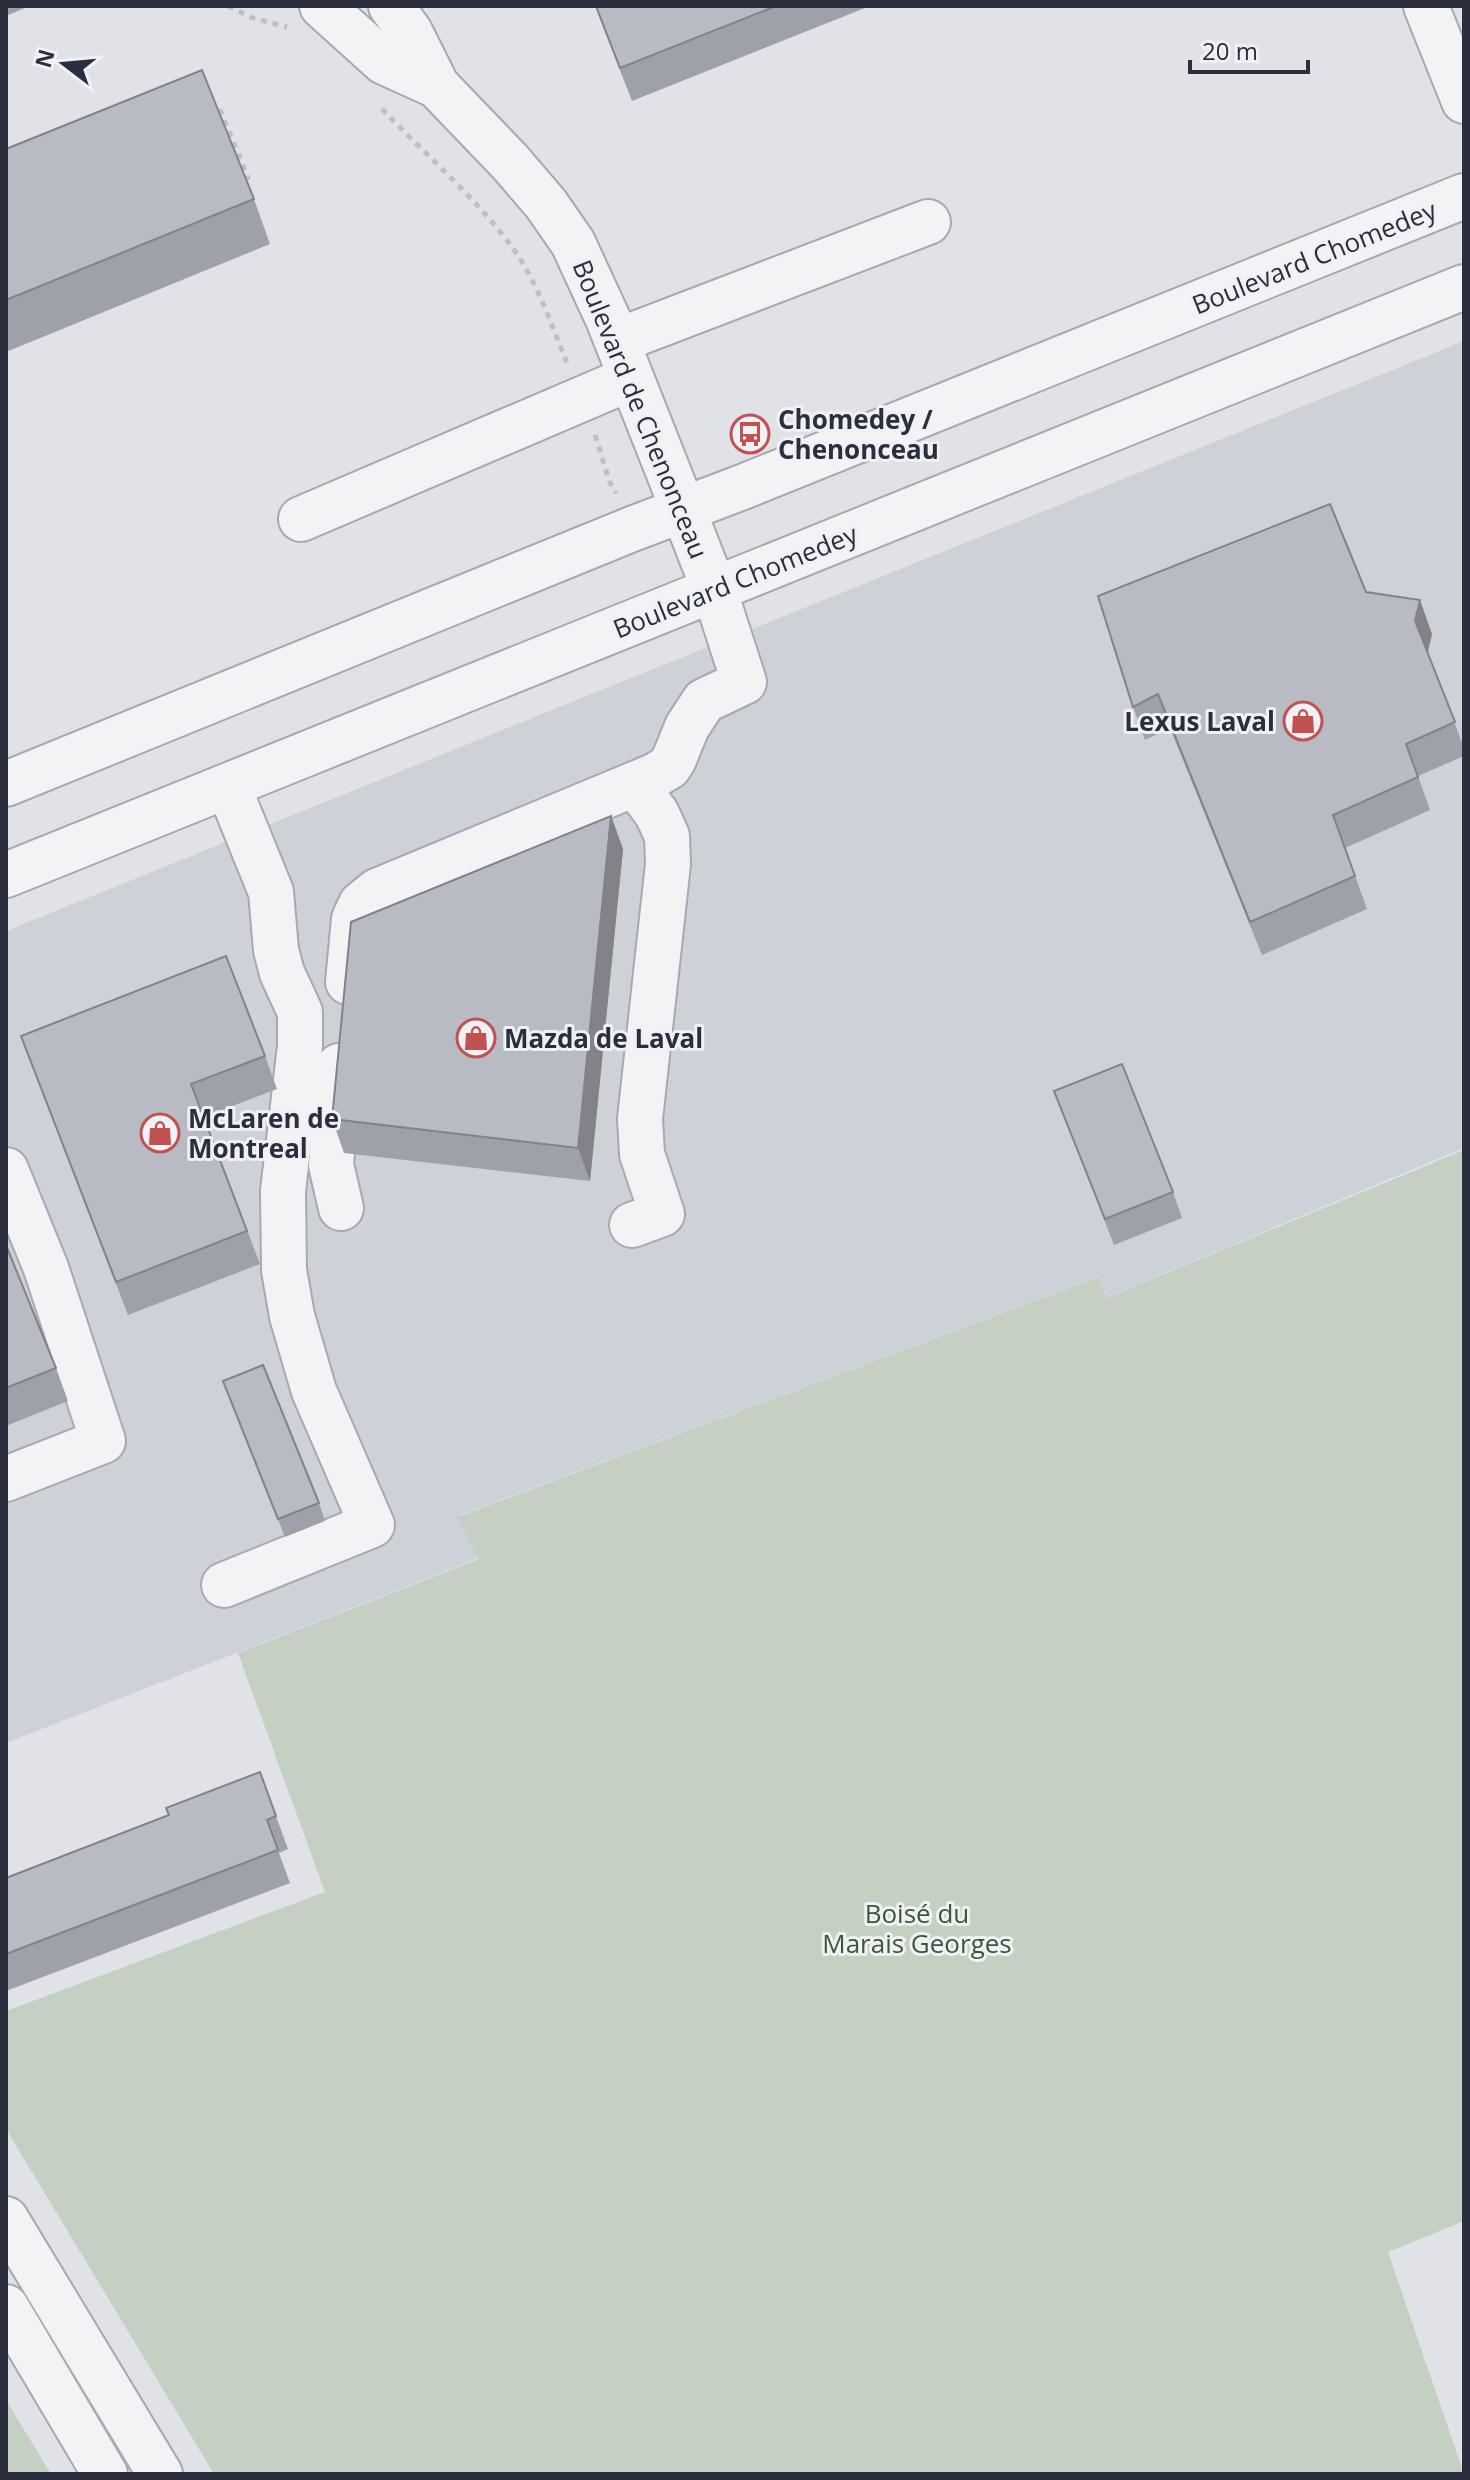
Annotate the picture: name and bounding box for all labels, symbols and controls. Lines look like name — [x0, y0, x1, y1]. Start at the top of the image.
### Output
north arrow — [24, 24, 104, 104]
scale bar — [1190, 24, 1308, 74]
text: 20 m — [1202, 34, 1258, 67]
text: N — [27, 45, 61, 71]
street label: Boulevard Chomedey — [1187, 191, 1442, 322]
street label: Boulevard de Chenonceau — [564, 254, 718, 564]
place label: Chomedey / Chenonceau — [778, 401, 939, 467]
bus stop icon: Chomedey / Chenonceau — [729, 413, 771, 455]
street label: Boulevard Chomedey — [608, 515, 863, 646]
shop icon: Lexus Laval — [1282, 700, 1324, 742]
place label: Lexus Laval — [1124, 703, 1275, 739]
shop icon: Mazda de Laval — [455, 1017, 497, 1059]
place label: Mazda de Laval — [504, 1020, 703, 1056]
place label: McLaren de Montreal — [188, 1100, 339, 1166]
shop icon: McLaren de Montreal — [139, 1112, 181, 1154]
park label: Boisé du Marais Georges — [822, 1895, 1012, 1961]

